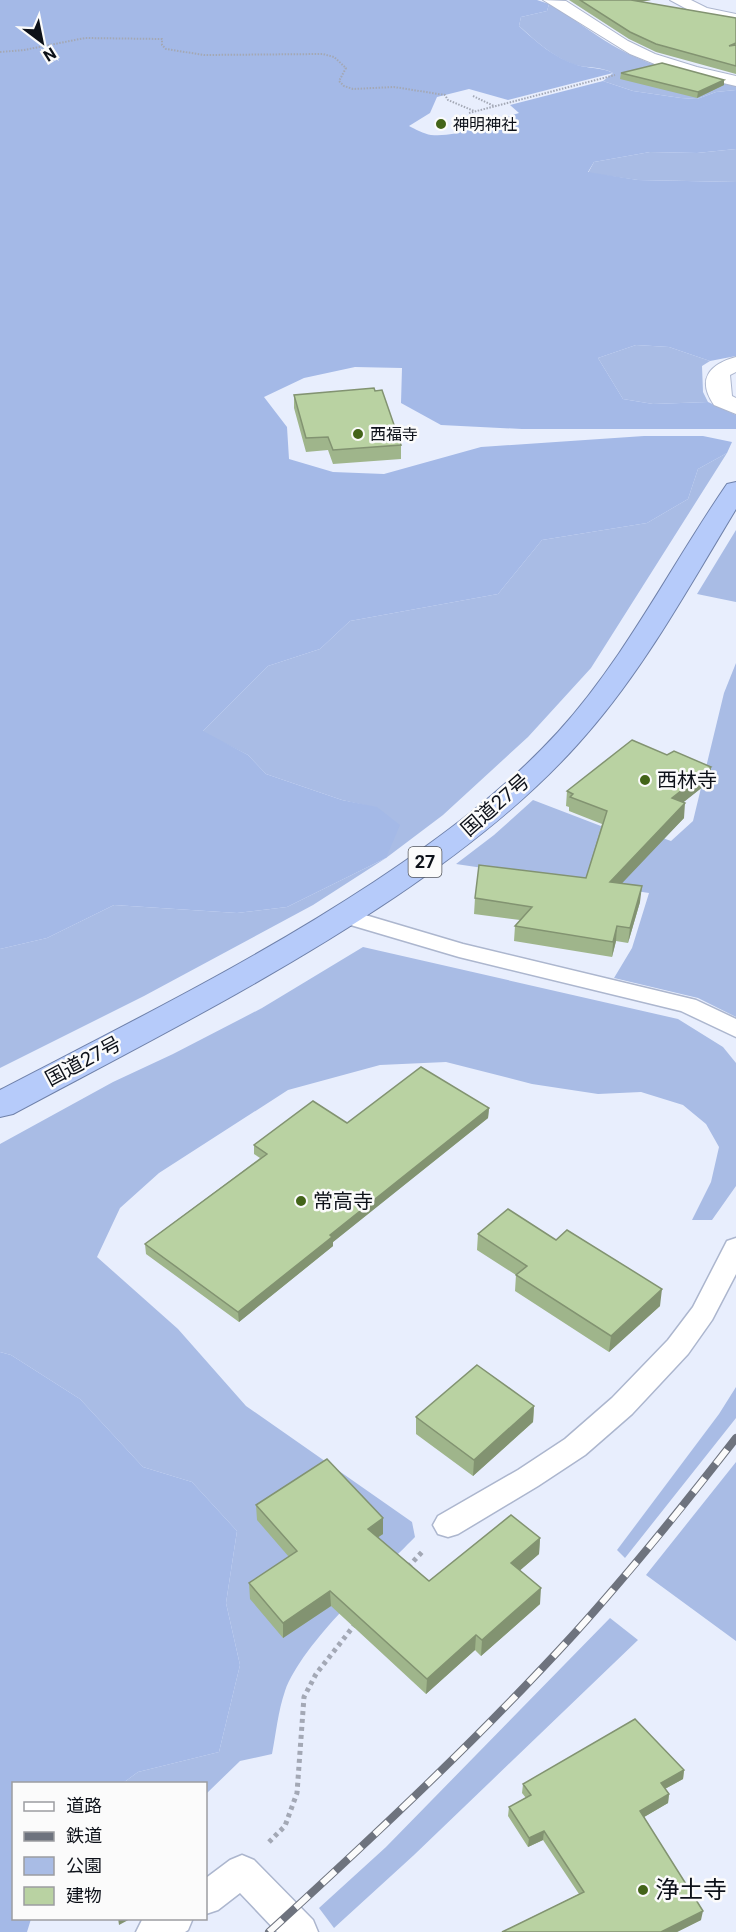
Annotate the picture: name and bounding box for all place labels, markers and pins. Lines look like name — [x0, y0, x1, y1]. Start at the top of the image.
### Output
place label: 神明神社 — [453, 115, 517, 134]
marker: 神明神社 — [434, 117, 448, 131]
place label: 西福寺 — [370, 425, 418, 444]
marker: 西福寺 — [351, 427, 365, 441]
place label: 西林寺 — [657, 768, 717, 792]
marker: 西林寺 — [638, 773, 652, 787]
place label: 常高寺 — [313, 1189, 373, 1213]
marker: 常高寺 — [294, 1194, 308, 1208]
place label: 浄土寺 — [655, 1876, 727, 1904]
marker: 浄土寺 — [636, 1883, 650, 1897]

